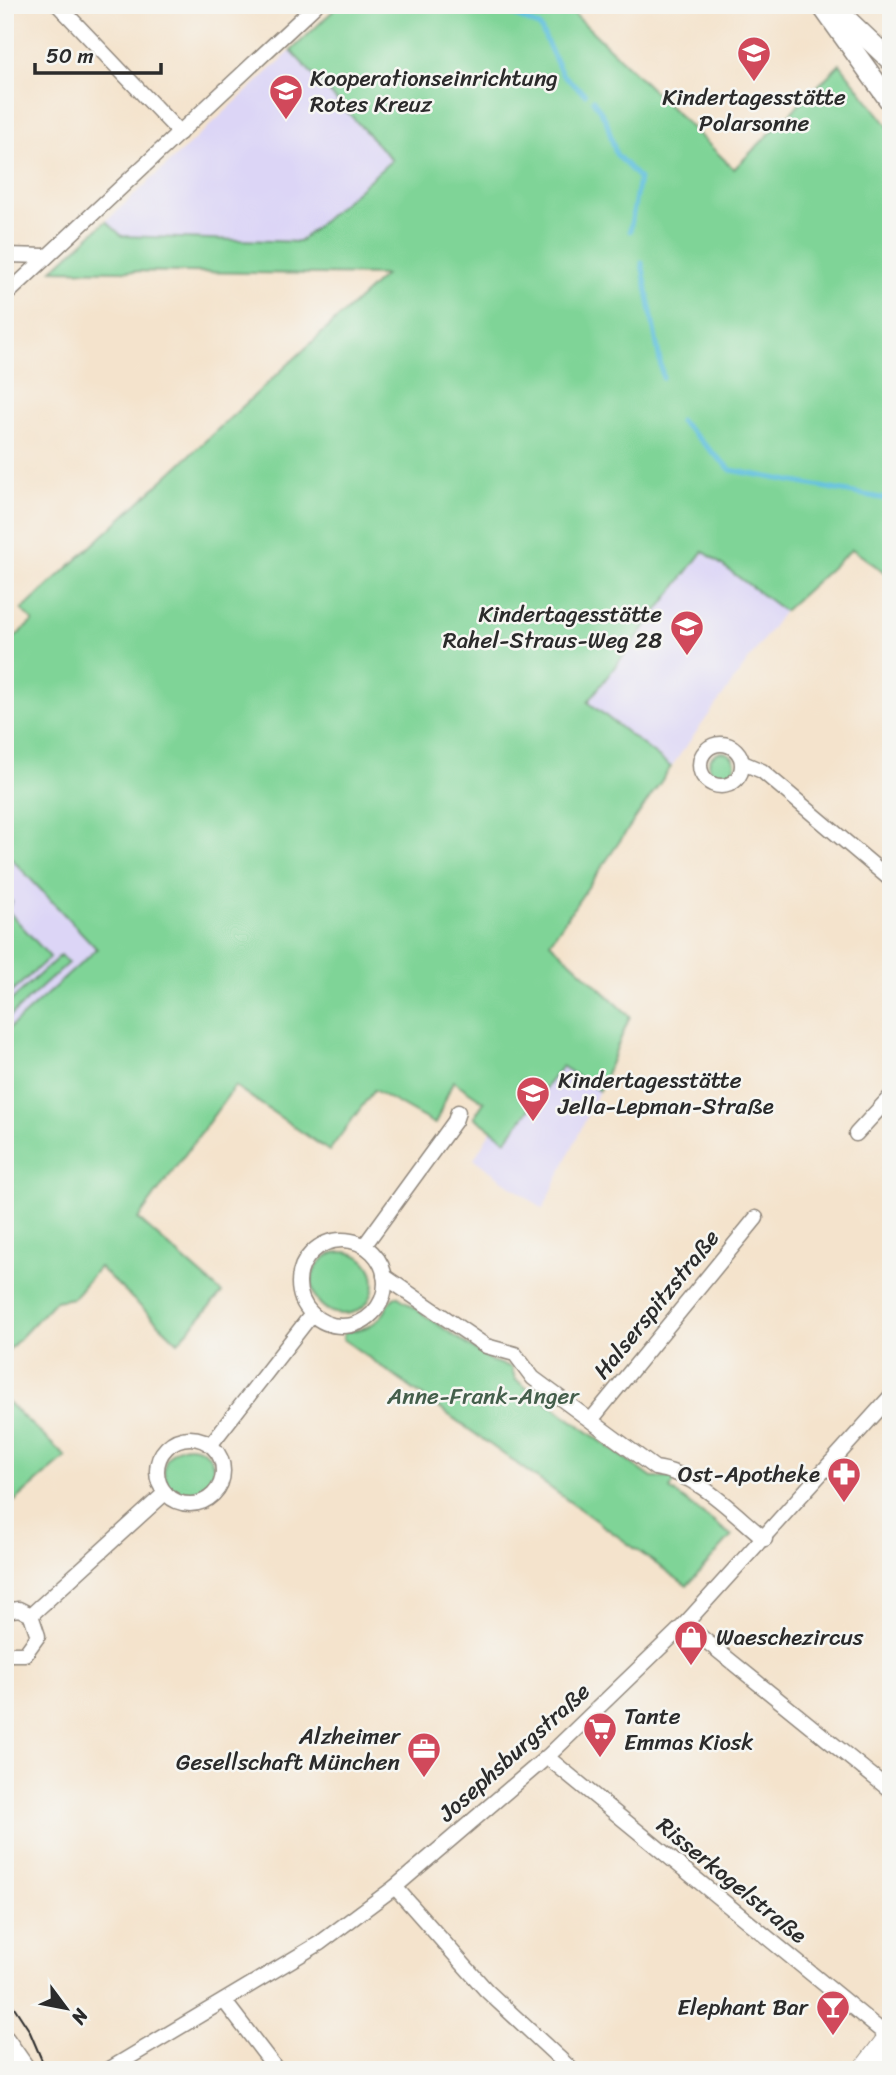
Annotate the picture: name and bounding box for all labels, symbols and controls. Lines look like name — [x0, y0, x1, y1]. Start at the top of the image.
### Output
scale bar — [35, 32, 161, 76]
school or university icon: Kindertagesstätte Polarsonne — [735, 34, 773, 83]
text: 50 m — [46, 37, 94, 75]
place label: Kooperationseinrichtung Rotes Kreuz — [310, 58, 558, 125]
school or university icon: Kooperationseinrichtung Rotes Kreuz — [267, 72, 305, 121]
place label: Kindertagesstätte Polarsonne — [662, 77, 846, 144]
place label: Kindertagesstätte Rahel-Straus-Weg 28 — [443, 594, 662, 661]
school or university icon: Kindertagesstätte Rahel-Straus-Weg 28 — [668, 608, 706, 657]
place label: Kindertagesstätte Jella-Lepman-Straße — [557, 1060, 774, 1127]
school or university icon: Kindertagesstätte Jella-Lepman-Straße — [514, 1074, 552, 1123]
street label: Halserspitzstraße — [583, 1220, 730, 1389]
park label: Anne-Frank-Anger — [386, 1376, 580, 1417]
place label: Ost-Apotheke — [678, 1454, 820, 1495]
pharmacy icon: Ost-Apotheke — [825, 1455, 863, 1504]
place label: Waeschezircus — [716, 1617, 864, 1658]
shop icon: Waeschezircus — [672, 1618, 710, 1667]
street label: Josephsburgstraße — [428, 1672, 600, 1833]
place label: Tante Emmas Kiosk — [624, 1696, 754, 1763]
supermarket icon: Tante Emmas Kiosk — [581, 1710, 619, 1759]
place label: Alzheimer Gesellschaft München — [176, 1716, 402, 1783]
office icon: Alzheimer Gesellschaft München — [405, 1730, 443, 1779]
street label: Risserkogelstraße — [647, 1806, 816, 1954]
north arrow — [32, 1974, 102, 2044]
place label: Elephant Bar — [677, 1987, 810, 2028]
bar icon: Elephant Bar — [814, 1988, 852, 2037]
text: N — [62, 2002, 98, 2032]

